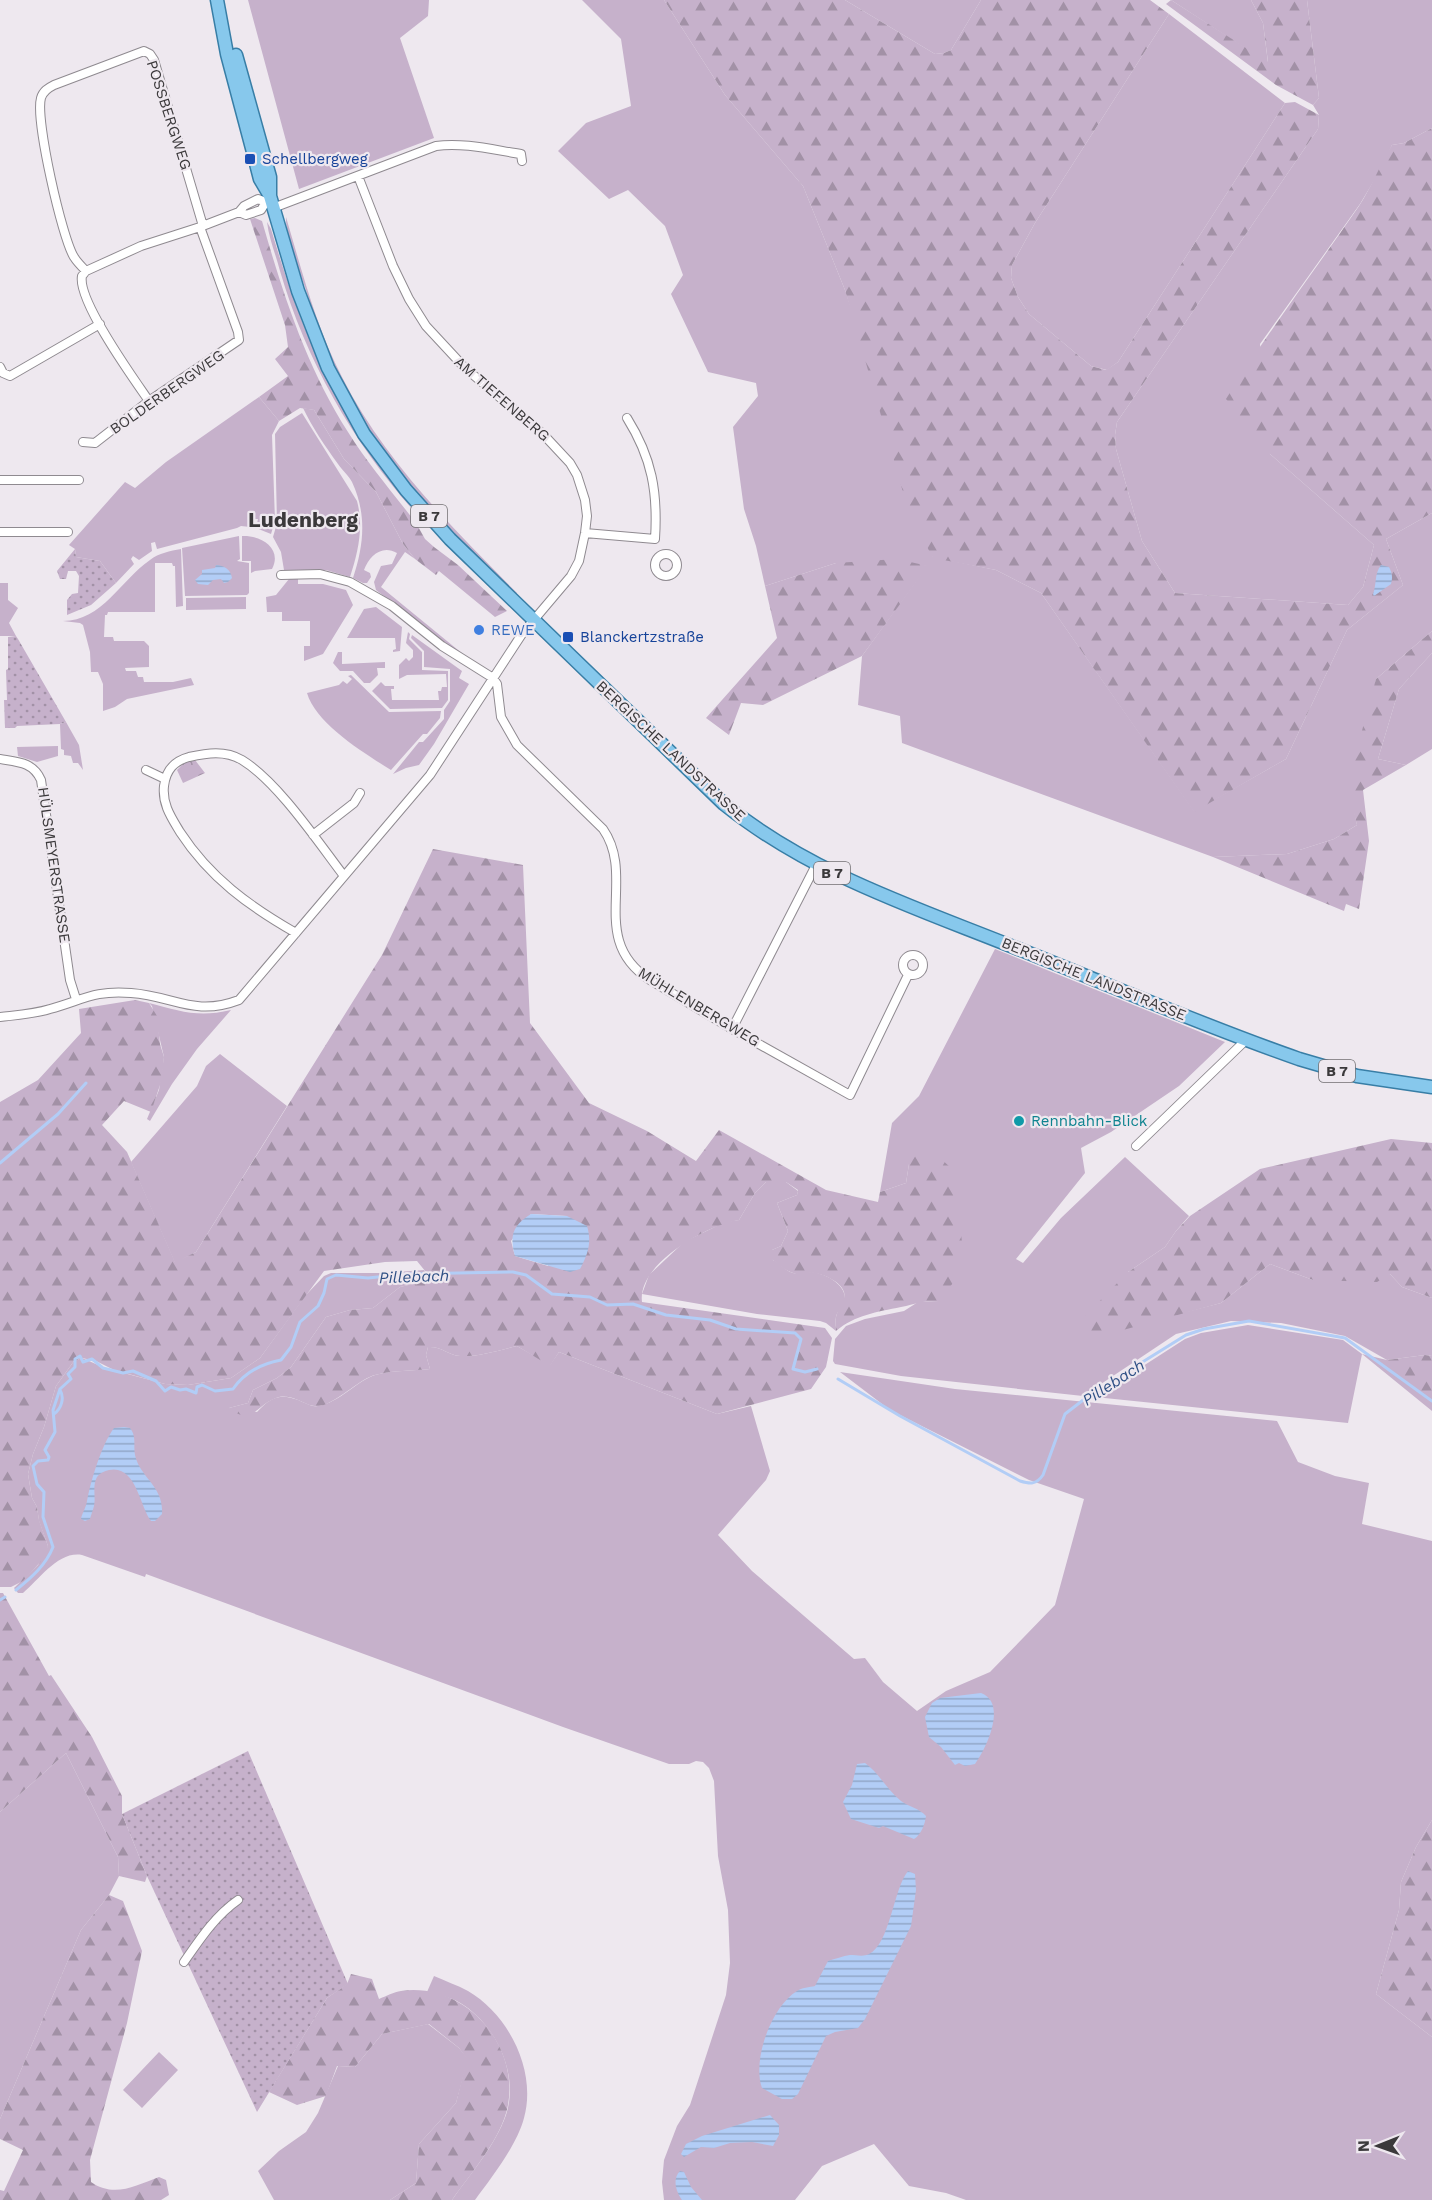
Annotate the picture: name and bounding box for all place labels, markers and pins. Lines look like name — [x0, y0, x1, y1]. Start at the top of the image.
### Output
place label: Schellbergweg — [262, 150, 368, 168]
marker: Schellbergweg — [243, 152, 257, 166]
place label: REWE — [491, 621, 535, 639]
marker: REWE — [472, 623, 486, 637]
place label: Blanckertzstraße — [580, 628, 704, 646]
marker: Blanckertzstraße — [561, 630, 575, 644]
place label: Rennbahn-Blick — [1031, 1112, 1148, 1130]
marker: Rennbahn-Blick — [1012, 1114, 1026, 1128]

